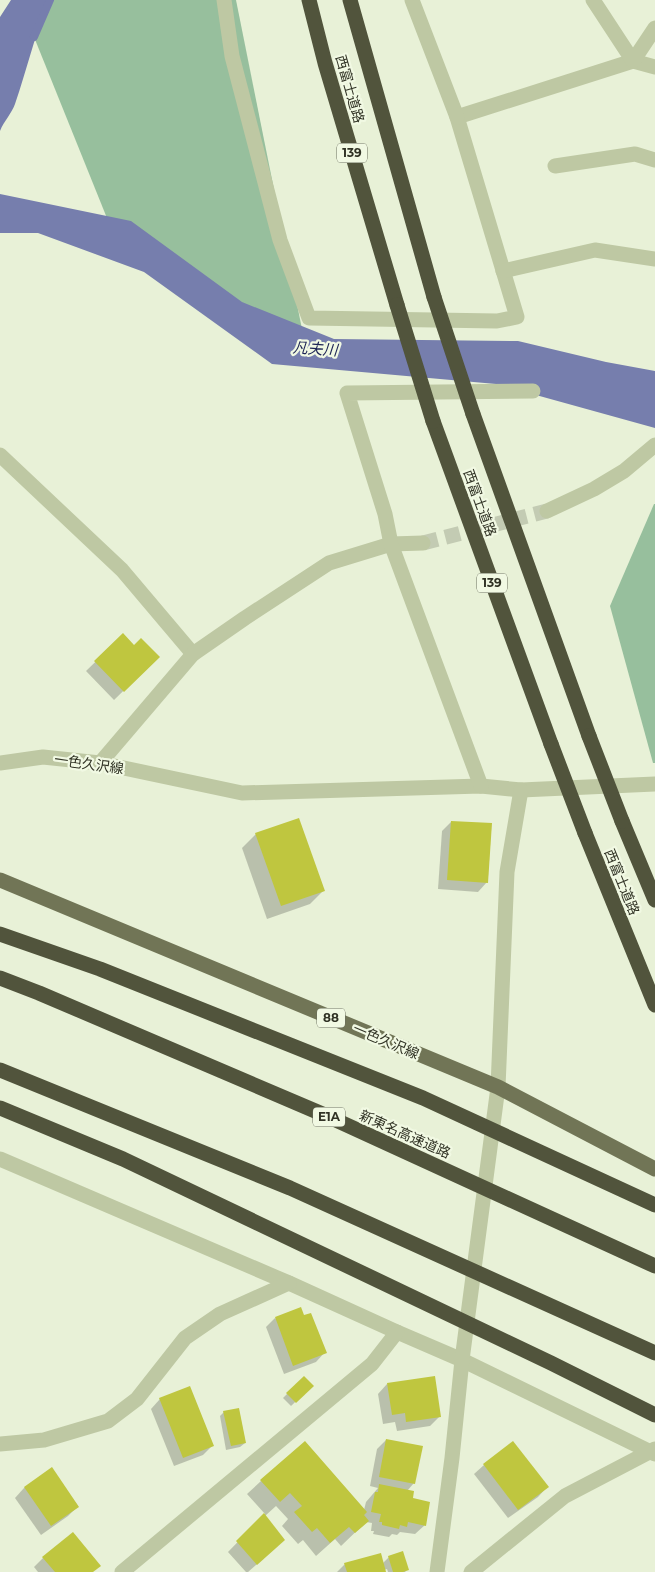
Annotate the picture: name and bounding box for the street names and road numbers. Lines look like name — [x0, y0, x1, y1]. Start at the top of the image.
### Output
street label: 西富士道路 — [332, 53, 368, 125]
road number: 139 — [337, 144, 367, 162]
street label: 西富士道路 — [460, 467, 500, 539]
road number: 139 — [477, 574, 507, 592]
street label: 一色久沢線 — [53, 750, 125, 778]
street label: 西富士道路 — [601, 846, 643, 918]
road number: 88 — [317, 1008, 345, 1028]
street label: 一色久沢線 — [350, 1019, 422, 1063]
street label: 新東名高速道路 — [357, 1106, 453, 1162]
road number: E1A — [313, 1108, 345, 1126]

